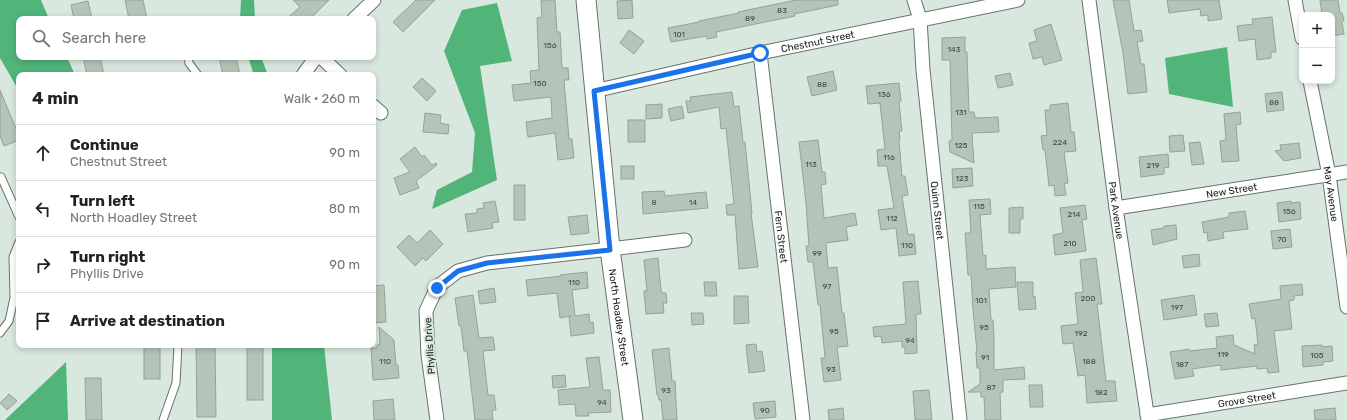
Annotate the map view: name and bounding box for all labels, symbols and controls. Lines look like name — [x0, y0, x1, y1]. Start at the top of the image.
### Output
house number: 83 — [777, 6, 787, 15]
map controls — [1299, 12, 1335, 84]
button: + — [1299, 12, 1335, 48]
house number: 89 — [745, 14, 755, 23]
search box — [16, 16, 376, 60]
icon: search — [30, 27, 52, 49]
text: Search here — [62, 29, 146, 47]
street label: Chestnut Street — [780, 29, 856, 56]
house number: 101 — [673, 30, 685, 39]
house number: 156 — [544, 41, 557, 50]
route start — [751, 44, 769, 62]
house number: 143 — [947, 45, 961, 54]
button: − — [1299, 48, 1335, 84]
house number: 150 — [533, 79, 547, 88]
house number: 88 — [817, 80, 827, 89]
text: 4 min — [32, 88, 79, 108]
house number: 136 — [877, 90, 891, 99]
text: Walk · 260 m — [284, 91, 360, 106]
house number: 88 — [1269, 98, 1279, 107]
house number: 131 — [955, 108, 967, 117]
text: Continue — [70, 136, 139, 154]
house number: 224 — [1053, 138, 1067, 147]
house number: 125 — [955, 141, 968, 150]
icon: ahead — [32, 142, 54, 164]
text: 90 m — [329, 145, 360, 160]
house number: 116 — [883, 153, 895, 162]
text: Chestnut Street — [70, 154, 167, 169]
house number: 113 — [805, 160, 817, 169]
house number: 219 — [1147, 161, 1160, 170]
street label: May Avenue — [1320, 165, 1340, 223]
house number: 123 — [956, 174, 969, 183]
street label: Quinn Street — [928, 180, 946, 240]
street label: Park Avenue — [1106, 181, 1126, 240]
street label: New Street — [1205, 181, 1258, 201]
text: Turn left — [70, 192, 135, 210]
icon: left — [32, 198, 54, 220]
house number: 8 — [651, 198, 657, 207]
house number: 14 — [689, 198, 697, 207]
text: 80 m — [329, 201, 360, 216]
house number: 115 — [973, 202, 985, 211]
house number: 156 — [1283, 207, 1296, 216]
text: North Hoadley Street — [70, 210, 197, 225]
street label: Fern Street — [772, 210, 790, 264]
house number: 214 — [1067, 210, 1081, 219]
house number: 112 — [886, 214, 898, 223]
house number: 70 — [1277, 235, 1287, 244]
house number: 210 — [1063, 239, 1077, 248]
house number: 110 — [901, 241, 913, 250]
text: Turn right — [70, 248, 145, 266]
house number: 99 — [812, 249, 822, 258]
icon: right — [32, 254, 54, 276]
text: 90 m — [329, 257, 360, 272]
text: Phyllis Drive — [70, 266, 144, 281]
street label: North Hoadley Street — [606, 268, 631, 367]
house number: 110 — [568, 278, 580, 287]
route end — [428, 279, 446, 297]
house number: 97 — [823, 282, 831, 291]
house number: 200 — [1081, 294, 1095, 303]
house number: 101 — [975, 296, 987, 305]
house number: 197 — [1171, 303, 1183, 312]
icon: arrive — [32, 310, 54, 332]
text: Arrive at destination — [70, 312, 225, 330]
street label: Phyllis Drive — [422, 317, 438, 375]
house number: 95 — [979, 323, 989, 332]
house number: 95 — [829, 327, 839, 336]
house number: 192 — [1075, 329, 1088, 338]
house number: 94 — [905, 336, 915, 345]
house number: 119 — [1217, 350, 1229, 359]
house number: 105 — [1310, 351, 1324, 360]
house number: 91 — [981, 353, 989, 362]
house number: 110 — [379, 357, 391, 366]
house number: 188 — [1082, 357, 1096, 366]
house number: 187 — [1176, 360, 1188, 369]
house number: 93 — [826, 365, 836, 374]
house number: 87 — [986, 383, 996, 392]
house number: 93 — [661, 386, 671, 395]
house number: 182 — [1094, 388, 1108, 397]
street label: Grove Street — [1217, 389, 1277, 411]
house number: 94 — [597, 398, 607, 407]
house number: 90 — [760, 406, 770, 415]

